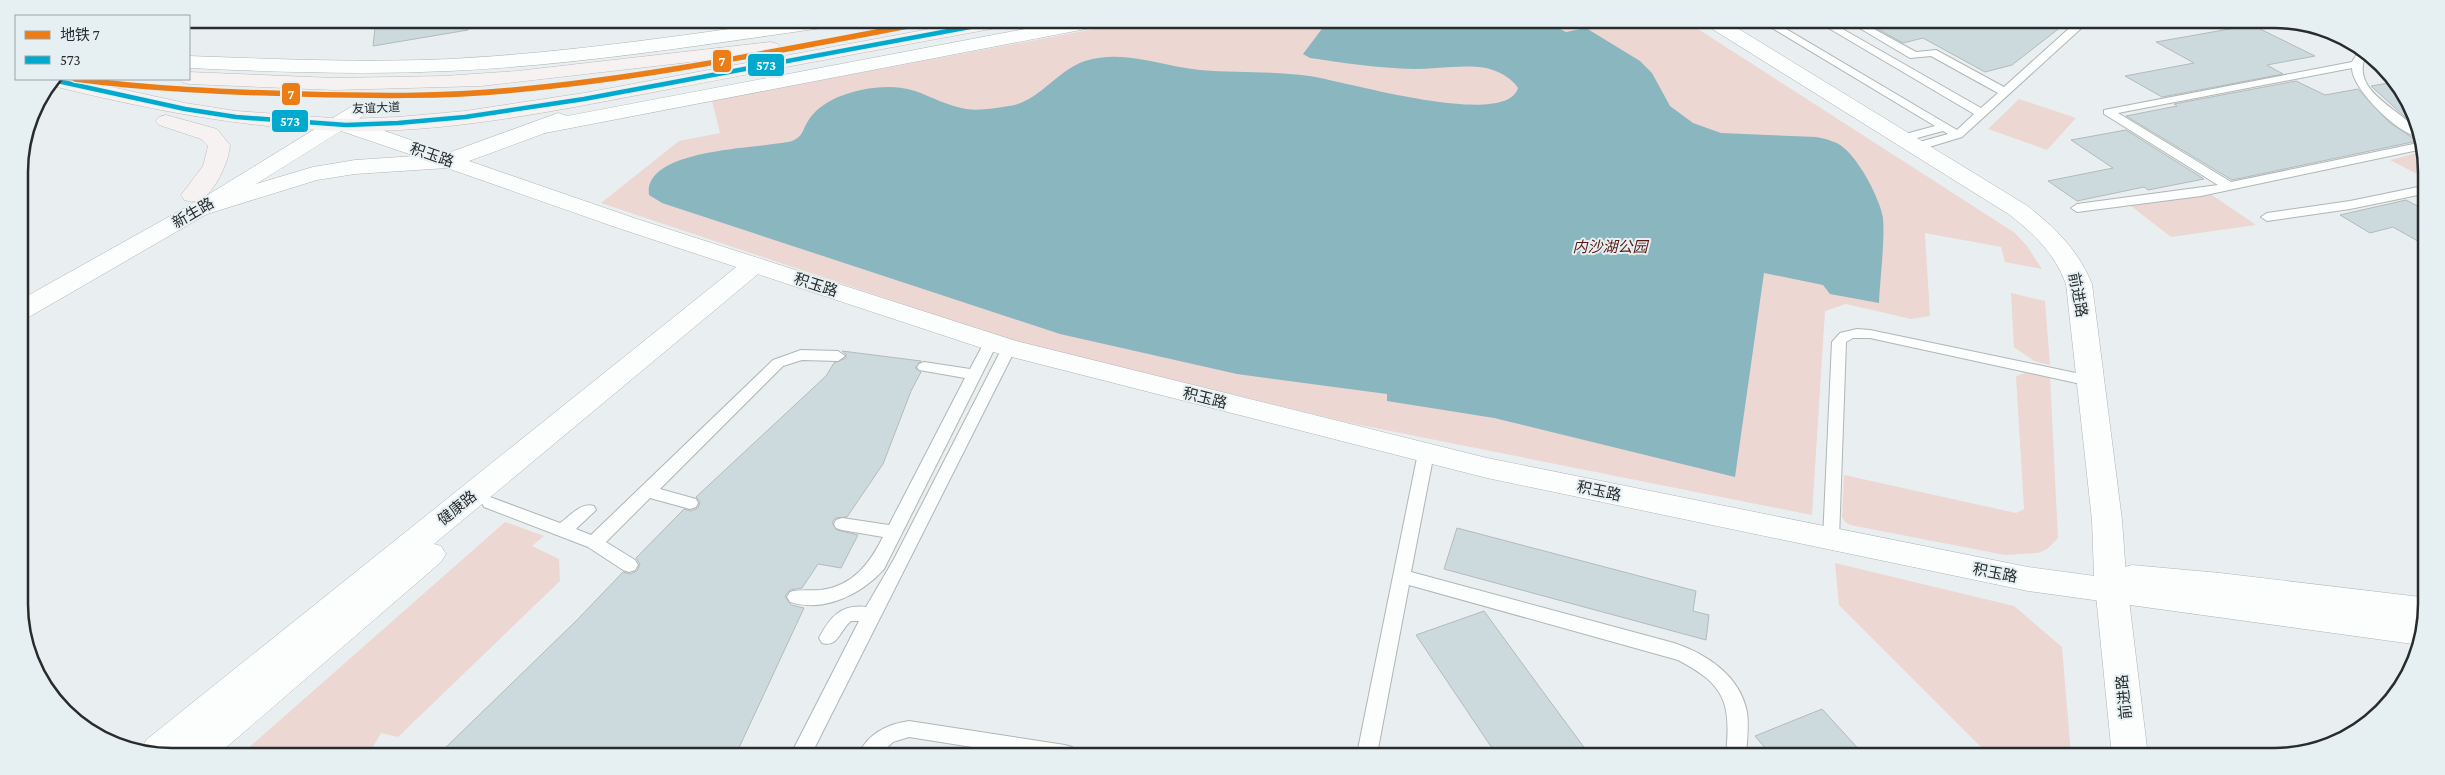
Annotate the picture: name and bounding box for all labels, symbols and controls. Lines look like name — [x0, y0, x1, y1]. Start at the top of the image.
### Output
legend — [15, 15, 190, 80]
text: 地铁 7 — [60, 27, 100, 43]
line badge: 7 — [712, 49, 732, 73]
text: 573 — [60, 52, 81, 68]
text: 7 — [719, 53, 726, 69]
line badge: 573 — [747, 53, 785, 77]
text: 573 — [756, 57, 776, 73]
line badge: 7 — [281, 82, 301, 106]
text: 7 — [288, 86, 295, 102]
street label: 友谊大道 — [352, 100, 400, 116]
line badge: 573 — [271, 109, 309, 133]
text: 573 — [280, 113, 300, 129]
street label: 积玉路 — [408, 140, 456, 170]
street label: 新生路 — [170, 195, 216, 231]
park label: 内沙湖公园 — [1572, 239, 1649, 255]
street label: 积玉路 — [792, 270, 840, 300]
street label: 前进路 — [2066, 271, 2090, 319]
street label: 积玉路 — [1181, 385, 1229, 411]
street label: 积玉路 — [1575, 478, 1623, 504]
street label: 健康路 — [434, 488, 480, 528]
street label: 积玉路 — [1971, 561, 2019, 585]
street label: 前进路 — [2114, 674, 2134, 720]

